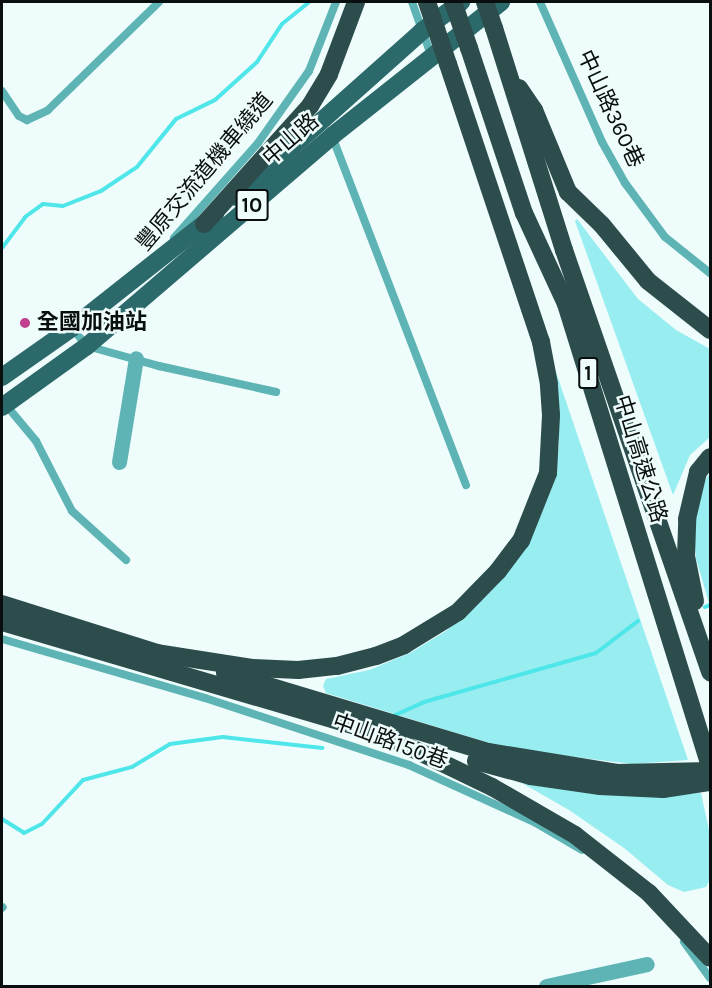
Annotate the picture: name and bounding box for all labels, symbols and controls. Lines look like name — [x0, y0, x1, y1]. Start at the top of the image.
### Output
street label: 中山路360巷 — [571, 46, 649, 172]
street label: 豐原交流道機車繞道 — [131, 88, 279, 256]
street label: 中山路 — [257, 108, 325, 172]
road number: 10 — [236, 187, 268, 223]
place label: 全國加油站 — [37, 310, 147, 336]
marker: 全國加油站 — [18, 316, 32, 330]
road number: 1 — [578, 355, 598, 391]
street label: 中山高速公路 — [608, 392, 672, 526]
street label: 中山路150巷 — [329, 709, 451, 775]

